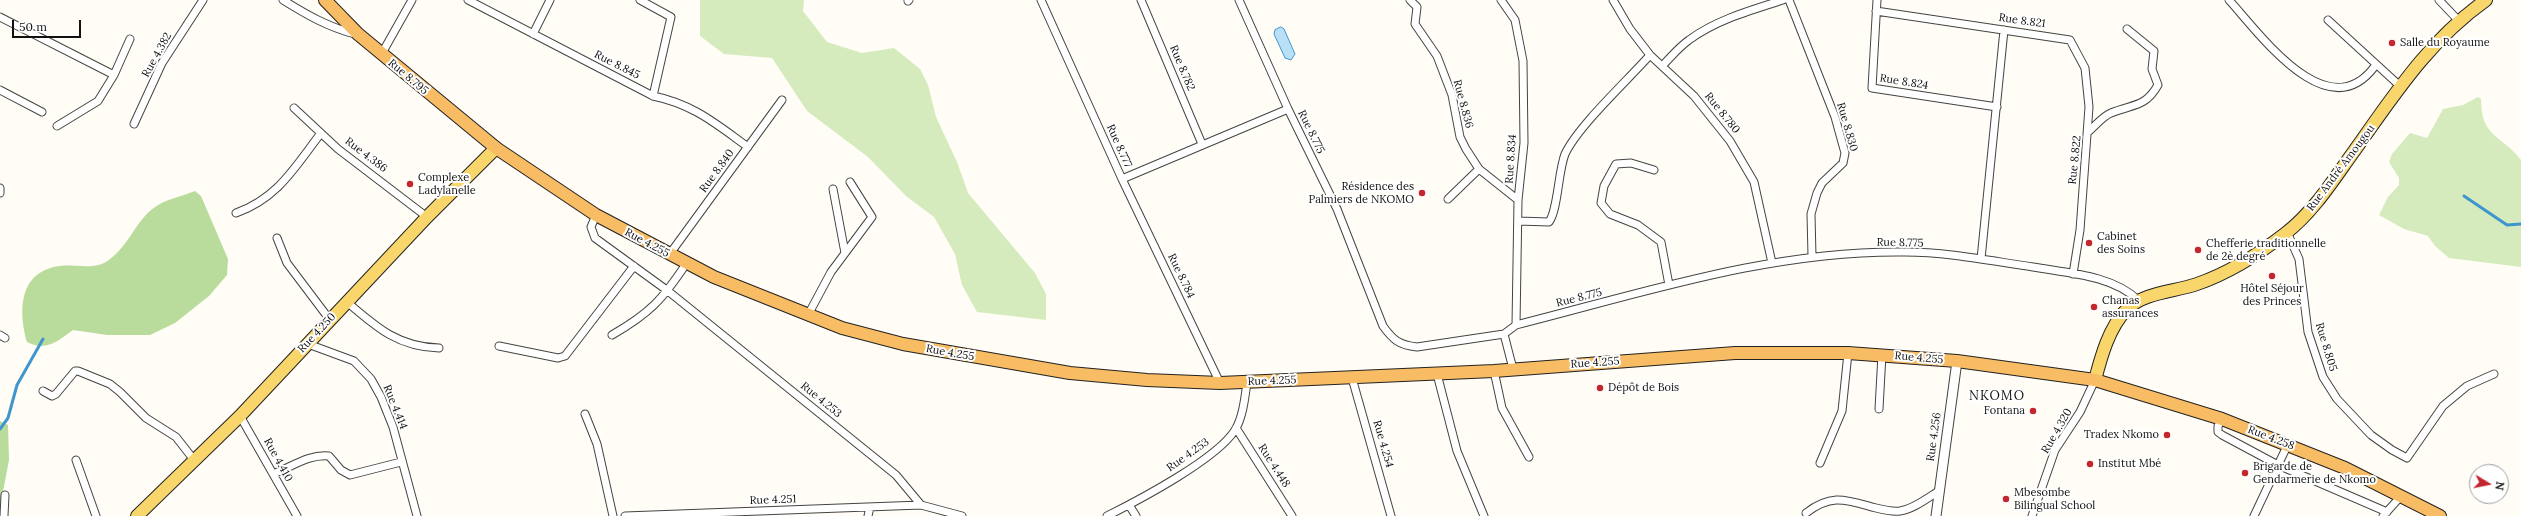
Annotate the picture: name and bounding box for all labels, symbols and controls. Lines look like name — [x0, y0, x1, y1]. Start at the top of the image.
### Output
street label: Rue 8.821 — [1998, 11, 2046, 31]
scale bar — [14, 12, 83, 38]
text: 50 m — [19, 19, 47, 34]
street label: Rue 4.382 — [139, 30, 175, 80]
place label: Salle du Royaume — [2400, 36, 2490, 50]
marker: Salle du Royaume — [2387, 38, 2397, 48]
street label: Rue 8.782 — [1167, 43, 1197, 93]
street label: Rue 8.845 — [592, 48, 642, 82]
street label: Rue 8.795 — [385, 56, 431, 98]
street label: Rue 8.824 — [1879, 72, 1929, 92]
street label: Rue 8.836 — [1450, 78, 1476, 130]
street label: Rue 8.780 — [1701, 90, 1743, 136]
street label: Rue 8.830 — [1834, 101, 1860, 153]
street label: Rue 8.775 — [1295, 108, 1327, 156]
street label: Rue 8.777 — [1104, 122, 1134, 170]
street label: Rue André Amougou — [2304, 122, 2378, 214]
street label: Rue 8.834 — [1503, 134, 1519, 184]
street label: Rue 4.386 — [342, 135, 390, 175]
street label: Rue 8.822 — [2066, 135, 2084, 185]
street label: Rue 8.840 — [697, 147, 737, 195]
place label: Complexe Ladylanelle — [418, 171, 476, 197]
marker: Complexe Ladylanelle — [405, 179, 415, 189]
place label: Résidence des Palmiers de NKOMO — [1309, 180, 1414, 206]
marker: Résidence des Palmiers de NKOMO — [1417, 188, 1427, 198]
street label: Rue 4.255 — [622, 226, 672, 260]
place label: Cabinet des Soins — [2097, 230, 2145, 256]
street label: Rue 8.775 — [1876, 236, 1924, 250]
place label: Chefferie traditionnelle de 2è degré — [2206, 237, 2326, 263]
marker: Cabinet des Soins — [2084, 238, 2094, 248]
marker: Chefferie traditionnelle de 2è degré — [2193, 245, 2203, 255]
street label: Rue 8.784 — [1165, 251, 1197, 301]
marker: Hôtel Séjour des Princes — [2267, 271, 2277, 281]
place label: Hôtel Séjour des Princes — [2240, 282, 2304, 308]
street label: Rue 8.775 — [1555, 286, 1603, 310]
place label: Chanas assurances — [2102, 294, 2158, 320]
marker: Chanas assurances — [2089, 302, 2099, 312]
street label: Rue 4.250 — [295, 310, 339, 356]
street label: Rue 8.805 — [2312, 321, 2340, 373]
street label: Rue 4.255 — [925, 342, 975, 364]
street label: Rue 4.255 — [1894, 349, 1944, 367]
street label: Rue 4.255 — [1570, 355, 1620, 371]
street label: Rue 4.255 — [1247, 374, 1297, 388]
street label: Rue 4.253 — [798, 379, 844, 421]
place label: Dépôt de Bois — [1608, 381, 1679, 395]
street label: Rue 4.414 — [380, 383, 410, 431]
marker: Dépôt de Bois — [1595, 383, 1605, 393]
district label: NKOMO — [1969, 388, 2025, 404]
place label: Fontana — [1984, 404, 2025, 418]
marker: Fontana — [2028, 406, 2038, 416]
street label: Rue 4.320 — [2039, 406, 2075, 456]
street label: Rue 4.256 — [1924, 412, 1944, 462]
street label: Rue 4.254 — [1370, 419, 1396, 469]
street label: Rue 4.258 — [2246, 423, 2296, 453]
place label: Tradex Nkomo — [2084, 428, 2159, 442]
marker: Tradex Nkomo — [2162, 430, 2172, 440]
street label: Rue 4.410 — [261, 436, 295, 484]
street label: Rue 4.253 — [1164, 436, 1212, 474]
street label: Rue 4.448 — [1255, 442, 1293, 490]
place label: Institut Mbé — [2098, 457, 2161, 471]
marker: Institut Mbé — [2085, 459, 2095, 469]
place label: Brigarde de Gendarmerie de Nkomo — [2253, 460, 2376, 486]
north arrow — [2469, 464, 2509, 504]
marker: Brigarde de Gendarmerie de Nkomo — [2240, 468, 2250, 478]
text: N — [2492, 480, 2507, 491]
place label: Mbesombe Bilingual School — [2014, 486, 2095, 512]
street label: Rue 4.251 — [749, 493, 797, 507]
marker: Mbesombe Bilingual School — [2001, 494, 2011, 504]

